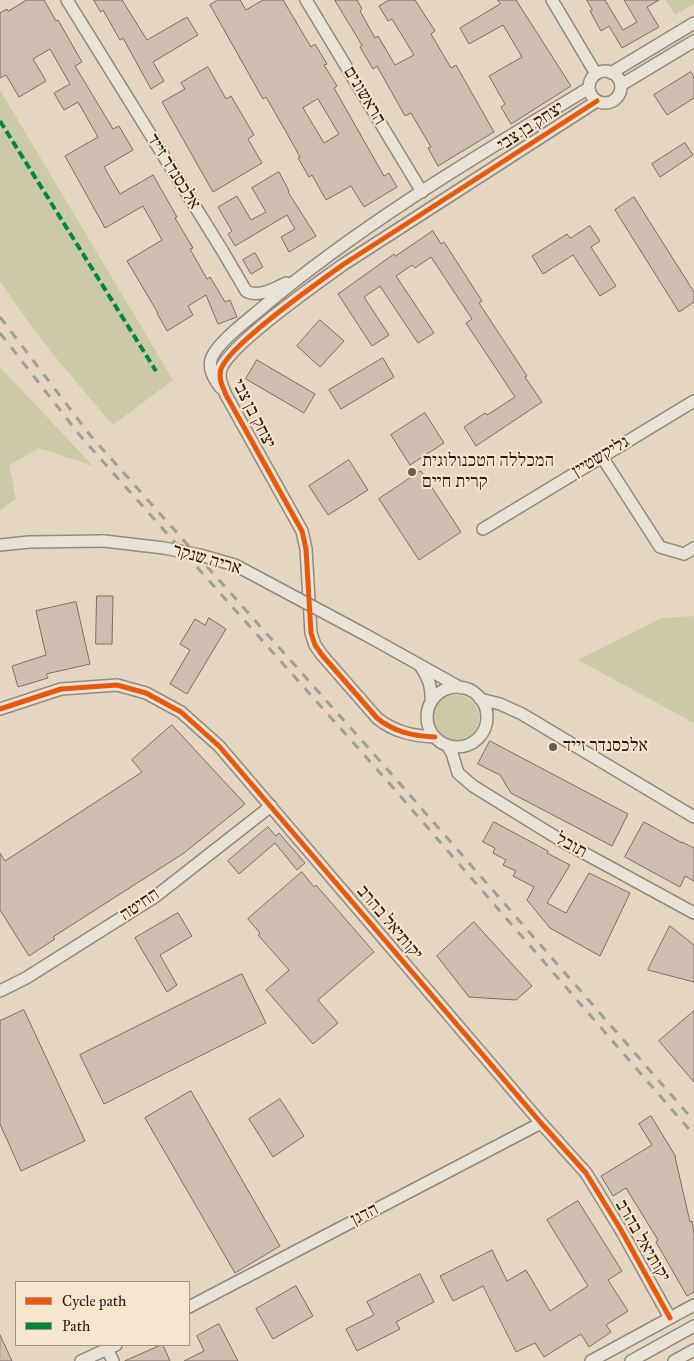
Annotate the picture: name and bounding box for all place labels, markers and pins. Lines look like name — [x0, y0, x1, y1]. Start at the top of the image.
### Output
place label: המכללה הטכנולוגית קרית חיים — [422, 451, 554, 494]
marker: המכללה הטכנולוגית קרית חיים — [406, 466, 418, 478]
place label: אלכסנדר זייד — [563, 736, 648, 758]
marker: אלכסנדר זייד — [547, 741, 559, 753]

